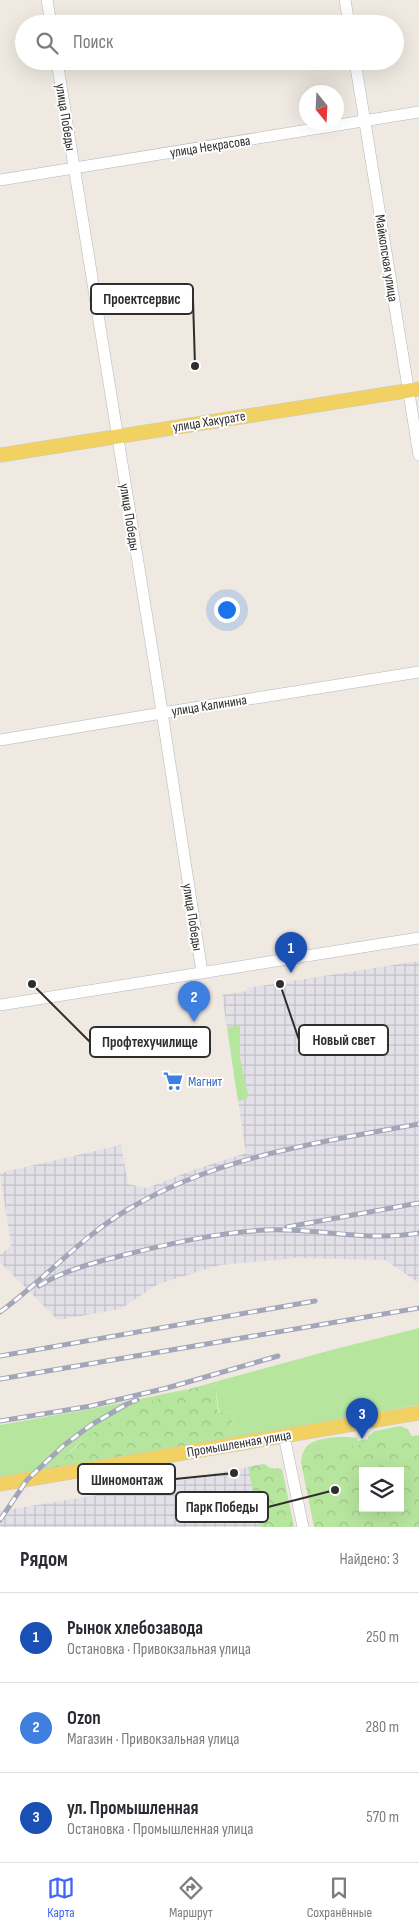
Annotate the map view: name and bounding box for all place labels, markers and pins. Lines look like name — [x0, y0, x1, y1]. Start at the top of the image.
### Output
callout: Проектсервис — [91, 284, 193, 314]
pin: 1 — [275, 932, 307, 973]
pin: 2 — [178, 981, 210, 1022]
callout: Новый свет — [299, 1025, 388, 1055]
callout: Профтехучилище — [90, 1027, 210, 1057]
supermarket icon: Магнит — [162, 1070, 184, 1092]
place label: Магнит — [188, 1073, 223, 1090]
pin: 3 — [346, 1398, 378, 1439]
callout: Шиномонтаж — [78, 1464, 175, 1494]
callout: Парк Победы — [176, 1492, 268, 1522]

